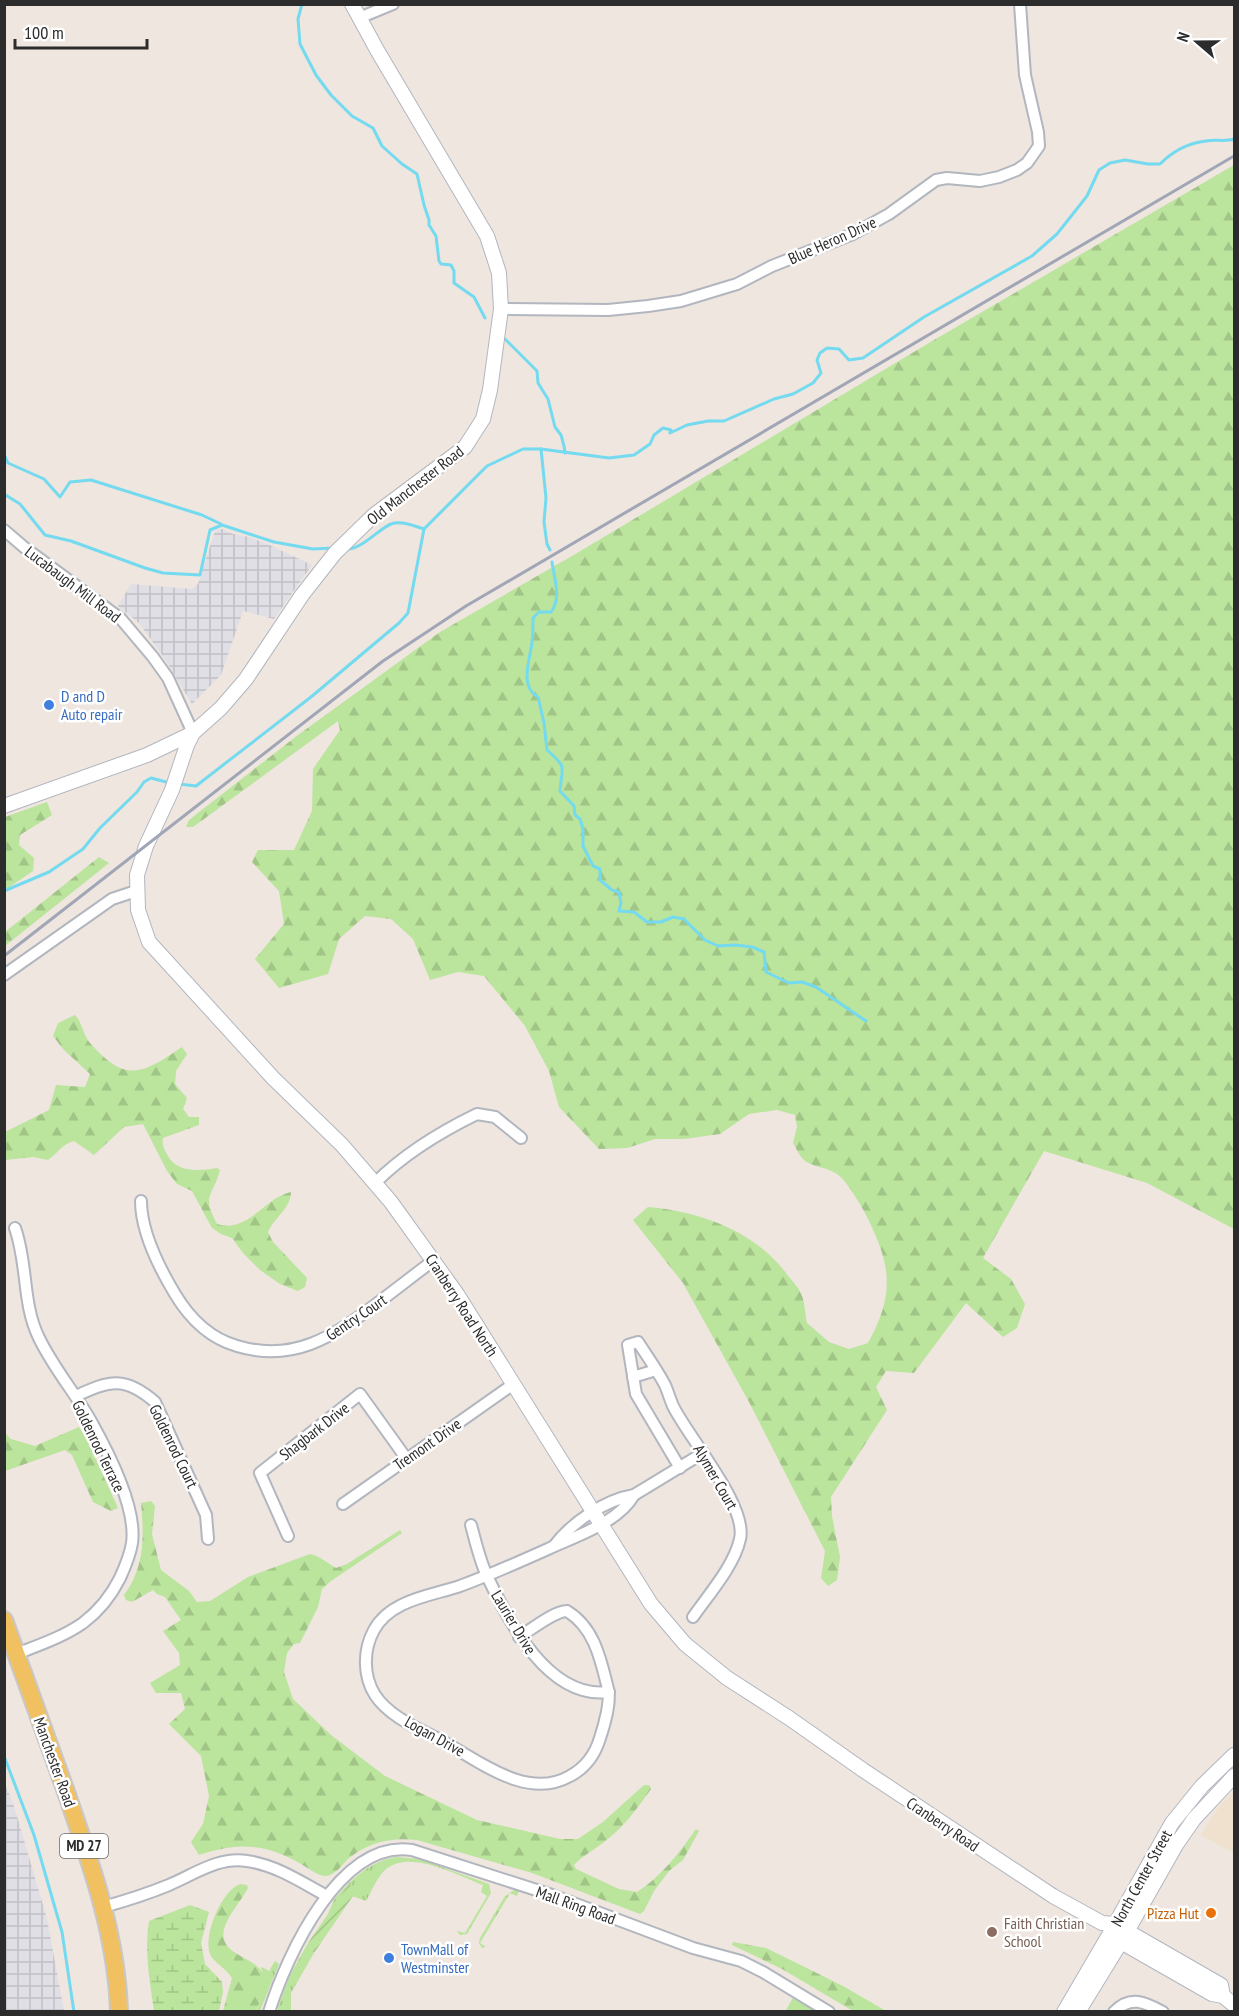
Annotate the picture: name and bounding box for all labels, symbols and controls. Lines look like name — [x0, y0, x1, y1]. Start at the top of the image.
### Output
scale bar — [15, 12, 147, 50]
north arrow — [1167, 12, 1227, 72]
text: 100 m — [24, 21, 64, 44]
text: N — [1172, 29, 1194, 44]
street label: Blue Heron Drive — [785, 212, 879, 268]
street label: Old Manchester Road — [363, 441, 467, 529]
street label: Lucabaugh Mill Road — [21, 541, 125, 627]
place label: D and D Auto repair — [61, 686, 123, 724]
marker: D and D Auto repair — [42, 698, 56, 712]
street label: Cranberry Road North — [421, 1250, 503, 1360]
street label: Gentry Court — [322, 1289, 391, 1345]
street label: Goldenrod Terrace — [68, 1397, 130, 1495]
street label: Shagbark Drive — [275, 1398, 353, 1464]
street label: Goldenrod Court — [145, 1401, 203, 1492]
street label: Tremont Drive — [389, 1413, 465, 1475]
street label: Alymer Court — [689, 1441, 743, 1514]
street label: Laurier Drive — [487, 1586, 541, 1658]
street label: Logan Drive — [401, 1711, 469, 1761]
street label: Manchester Road — [29, 1714, 81, 1810]
street label: Cranberry Road — [903, 1792, 983, 1856]
street label: North Center Street — [1106, 1826, 1176, 1930]
road number: MD 27 — [60, 1834, 108, 1858]
street label: Mall Ring Road — [533, 1881, 619, 1929]
place label: Pizza Hut — [1147, 1903, 1200, 1923]
marker: Pizza Hut — [1204, 1906, 1218, 1920]
place label: Faith Christian School — [1004, 1913, 1084, 1951]
marker: Faith Christian School — [985, 1925, 999, 1939]
place label: TownMall of Westminster — [401, 1939, 470, 1977]
marker: TownMall of Westminster — [382, 1951, 396, 1965]

